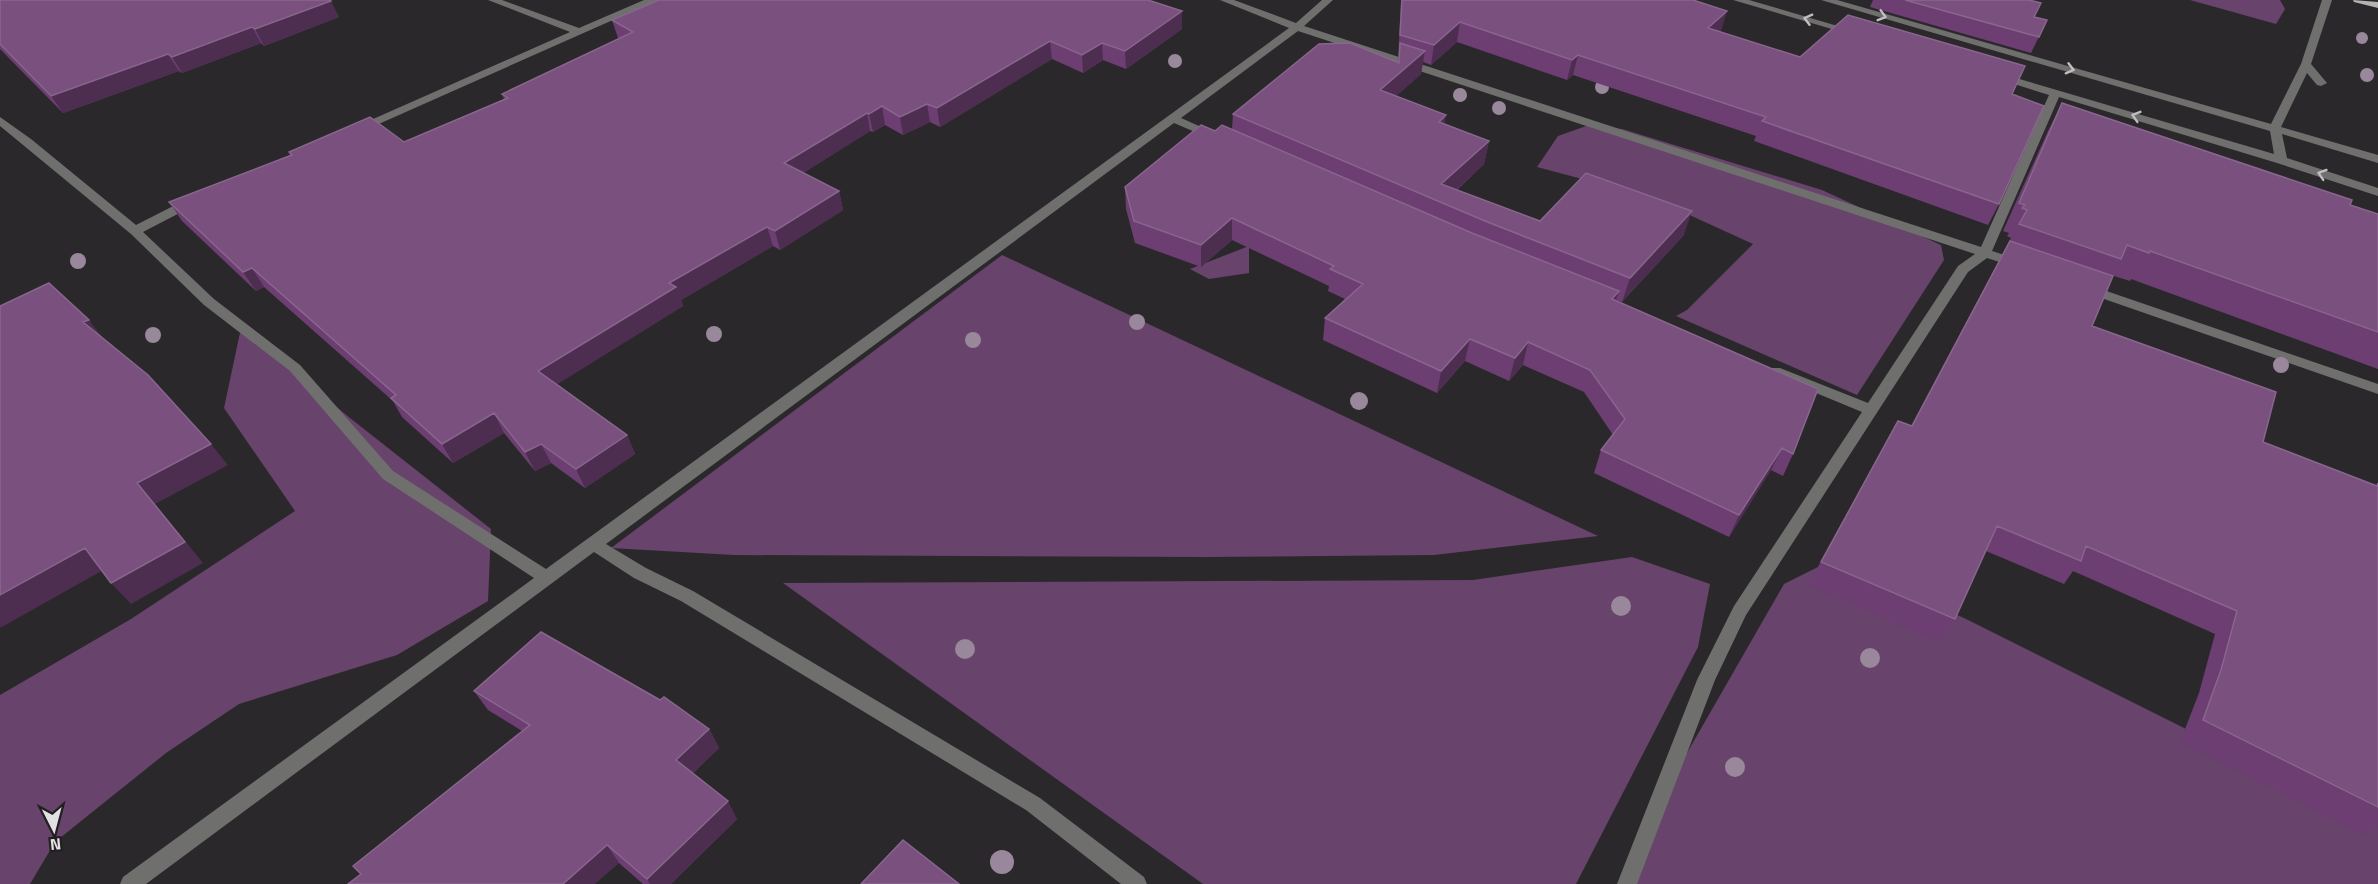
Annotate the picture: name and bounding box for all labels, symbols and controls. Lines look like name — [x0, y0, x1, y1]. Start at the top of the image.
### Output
one-way arrow — [1876, 9, 1887, 21]
one-way arrow — [1803, 14, 1814, 26]
one-way arrow — [2064, 62, 2075, 74]
one-way arrow — [2131, 111, 2142, 123]
one-way arrow — [2317, 168, 2328, 181]
north arrow — [24, 800, 84, 860]
text: N — [49, 832, 62, 857]

